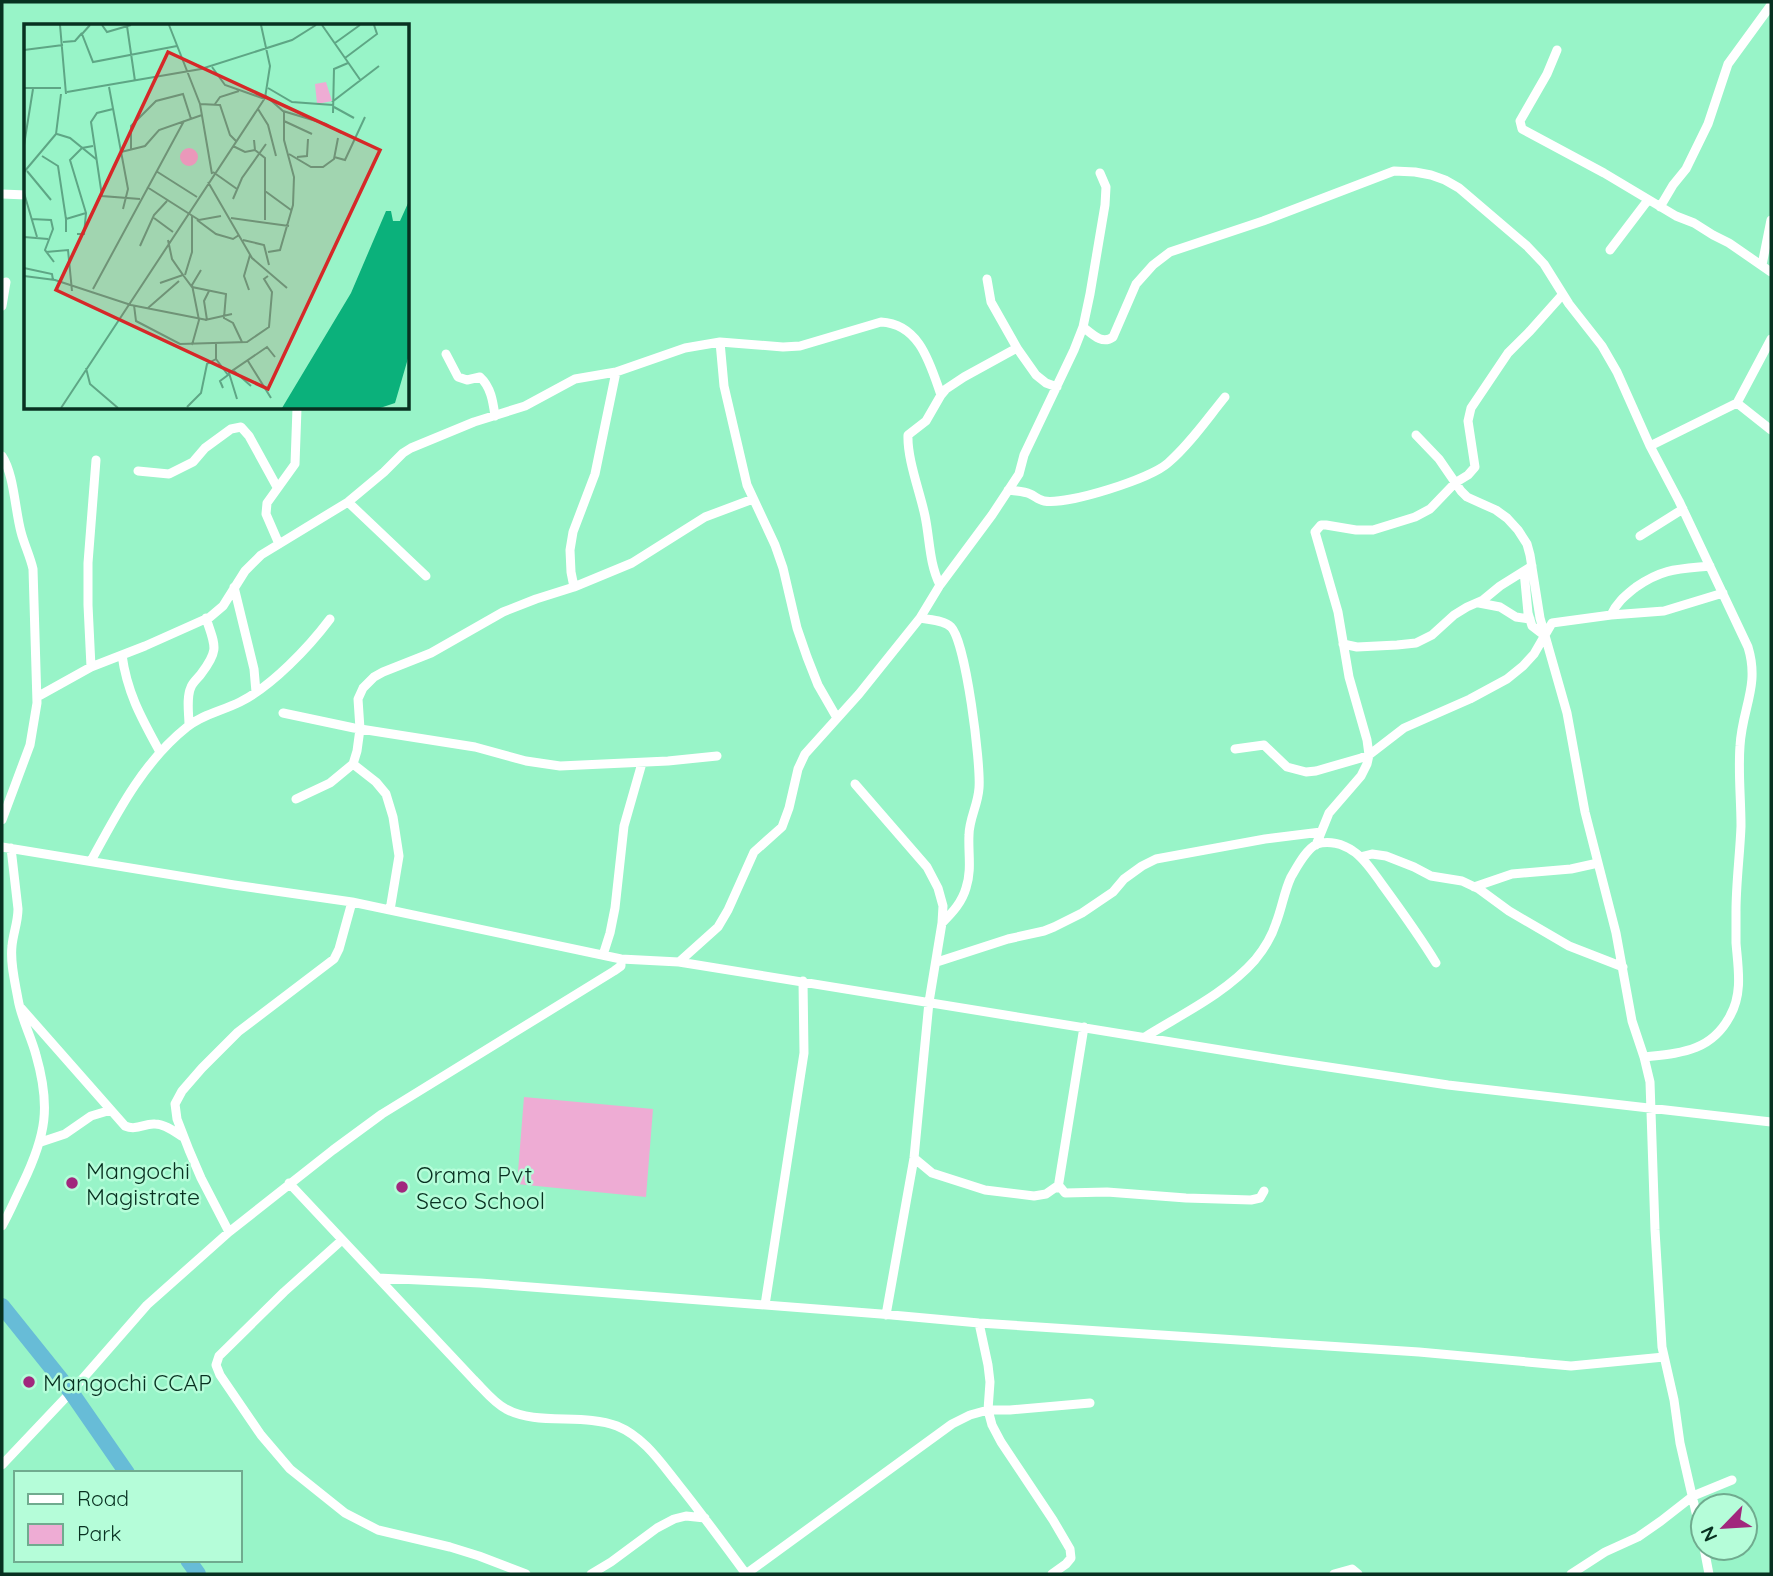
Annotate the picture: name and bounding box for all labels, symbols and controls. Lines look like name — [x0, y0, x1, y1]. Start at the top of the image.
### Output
inset map — [24, 24, 410, 410]
place label: Mangochi Magistrate — [86, 1156, 200, 1211]
place label: Orama Pvt Seco School — [416, 1160, 545, 1215]
marker: Mangochi Magistrate — [64, 1175, 80, 1191]
marker: Orama Pvt Seco School — [394, 1179, 410, 1195]
place label: Mangochi CCAP — [43, 1368, 212, 1397]
marker: Mangochi CCAP — [21, 1374, 37, 1390]
legend — [14, 1471, 242, 1562]
text: Road — [77, 1485, 129, 1511]
north arrow — [1689, 1492, 1759, 1562]
text: Park — [77, 1520, 121, 1546]
text: N — [1695, 1523, 1722, 1546]

